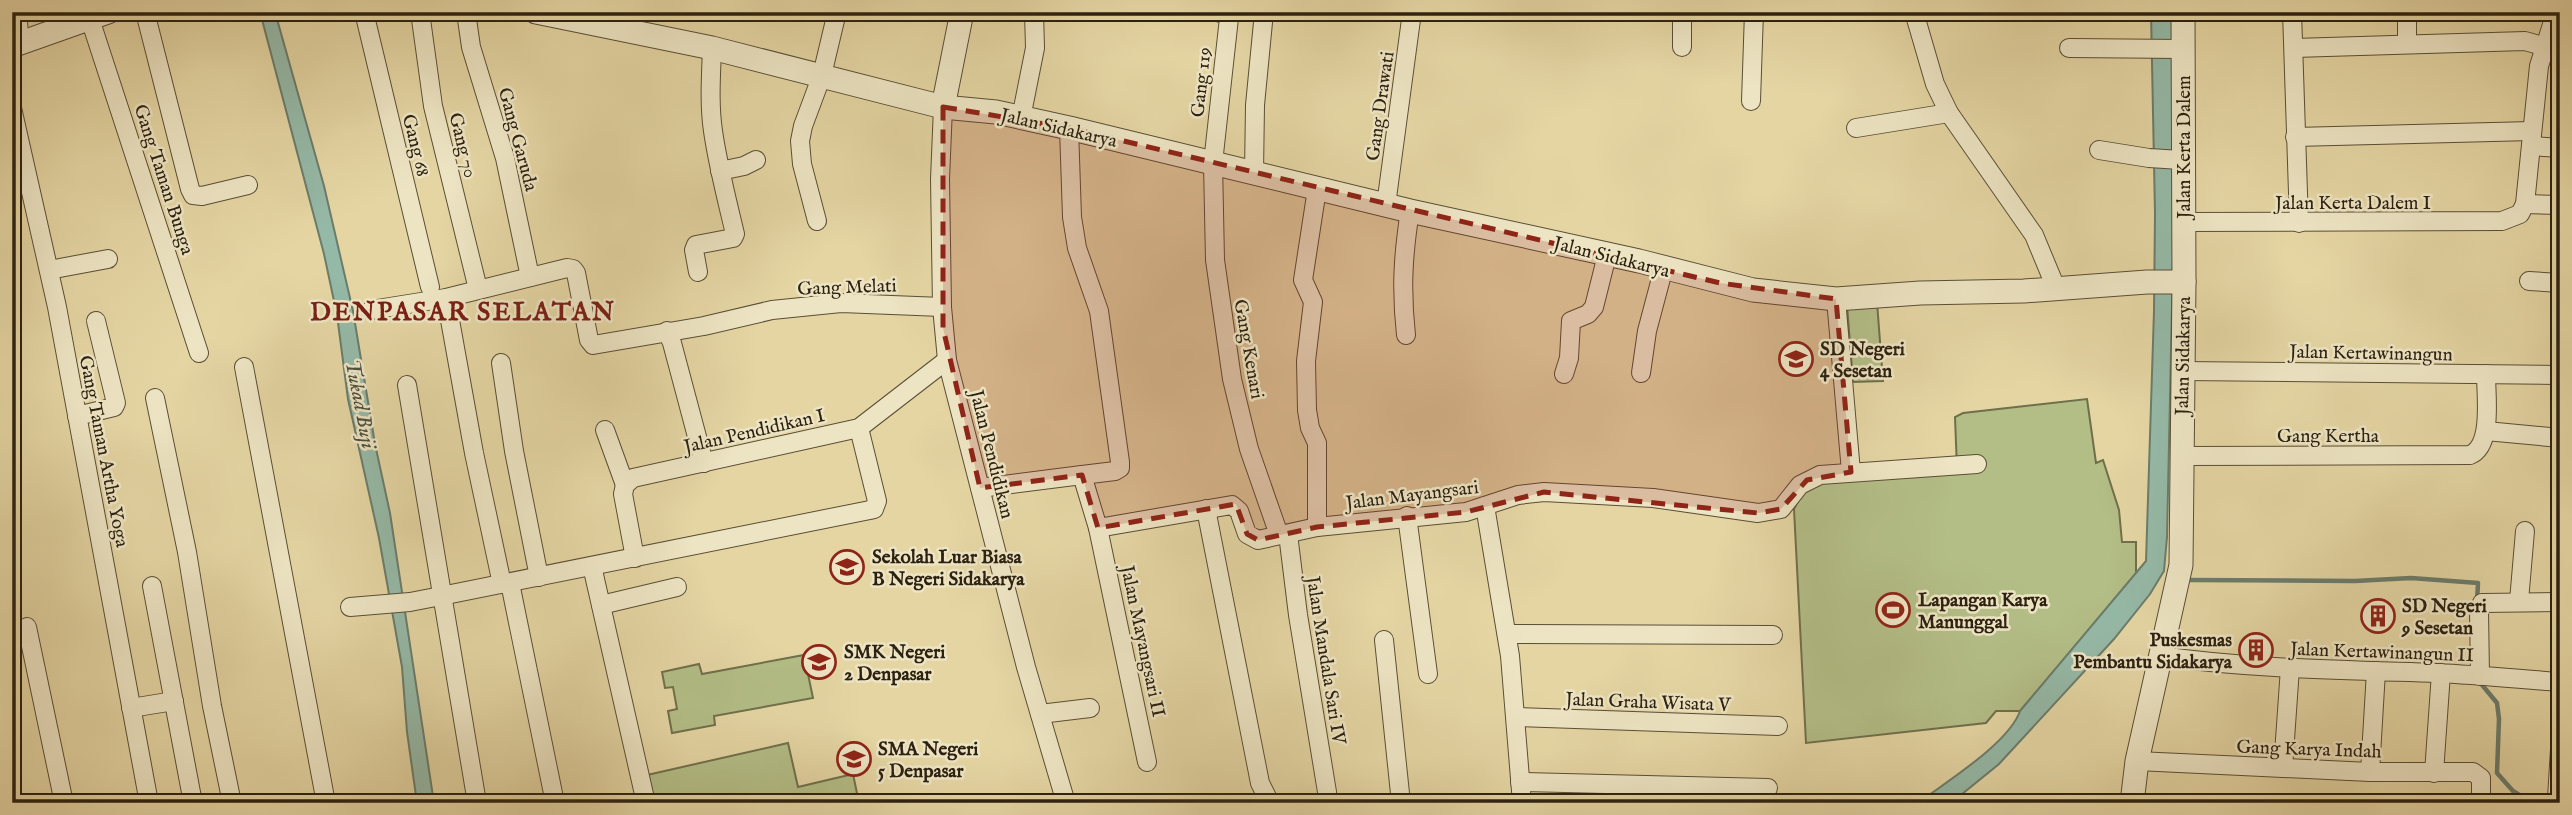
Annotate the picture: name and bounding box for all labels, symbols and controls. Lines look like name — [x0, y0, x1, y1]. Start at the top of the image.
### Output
street label: Gang 119 — [1186, 46, 1218, 118]
street label: Gang Drawati — [1361, 50, 1401, 163]
street label: Jalan Kerta Dalem — [2173, 75, 2197, 221]
street label: Gang Garuda — [492, 85, 543, 195]
street label: Gang Taman Bunga — [127, 101, 199, 259]
street label: Jalan Sidakarya — [996, 103, 1120, 154]
street label: Gang 70 — [442, 111, 482, 180]
street label: Gang 68 — [396, 112, 434, 179]
street label: Jalan Kerta Dalem I — [2273, 192, 2431, 216]
street label: Jalan Sidakarya — [1549, 231, 1673, 284]
street label: Gang Melati — [797, 274, 897, 302]
district label: DENPASAR SELATAN — [310, 296, 616, 329]
street label: Jalan Sidakarya — [2171, 296, 2197, 418]
street label: Gang Kenari — [1227, 298, 1269, 401]
place label: SD Negeri 4 Sesetan — [1820, 338, 1905, 384]
school or university icon: SD Negeri 4 Sesetan — [1777, 340, 1815, 378]
street label: Jalan Kertawinangun — [2287, 341, 2453, 367]
street label: Gang Taman Artha Yoga — [73, 353, 134, 550]
water label: Tukad Buji — [338, 357, 382, 453]
street label: Jalan Pendidikan — [963, 386, 1019, 521]
street label: Jalan Pendidikan I — [680, 404, 827, 460]
street label: Gang Kertha — [2277, 425, 2380, 449]
street label: Jalan Mayangsari — [1342, 476, 1480, 516]
place label: Sekolah Luar Biasa B Negeri Sidakarya — [872, 546, 1025, 592]
school or university icon: Sekolah Luar Biasa B Negeri Sidakarya — [828, 548, 866, 586]
street label: Jalan Mayangsari II — [1114, 561, 1170, 719]
street label: Jalan Mandala Sari IV — [1300, 572, 1350, 747]
place label: Lapangan Karya Manunggal — [1918, 589, 2048, 635]
sports icon: Lapangan Karya Manunggal — [1874, 591, 1912, 629]
place label: SD Negeri 9 Sesetan — [2401, 595, 2487, 641]
building icon: SD Negeri 9 Sesetan — [2359, 597, 2397, 635]
place label: Puskesmas Pembantu Sidakarya — [2073, 629, 2233, 675]
building icon: Puskesmas Pembantu Sidakarya — [2237, 631, 2275, 669]
street label: Jalan Kertawinangun II — [2288, 638, 2474, 668]
place label: SMK Negeri 2 Denpasar — [844, 641, 945, 687]
school or university icon: SMK Negeri 2 Denpasar — [800, 643, 838, 681]
street label: Jalan Graha Wisata V — [1563, 688, 1732, 718]
street label: Gang Karya Indah — [2236, 735, 2382, 765]
place label: SMA Negeri 5 Denpasar — [878, 738, 978, 784]
school or university icon: SMA Negeri 5 Denpasar — [835, 740, 873, 778]

